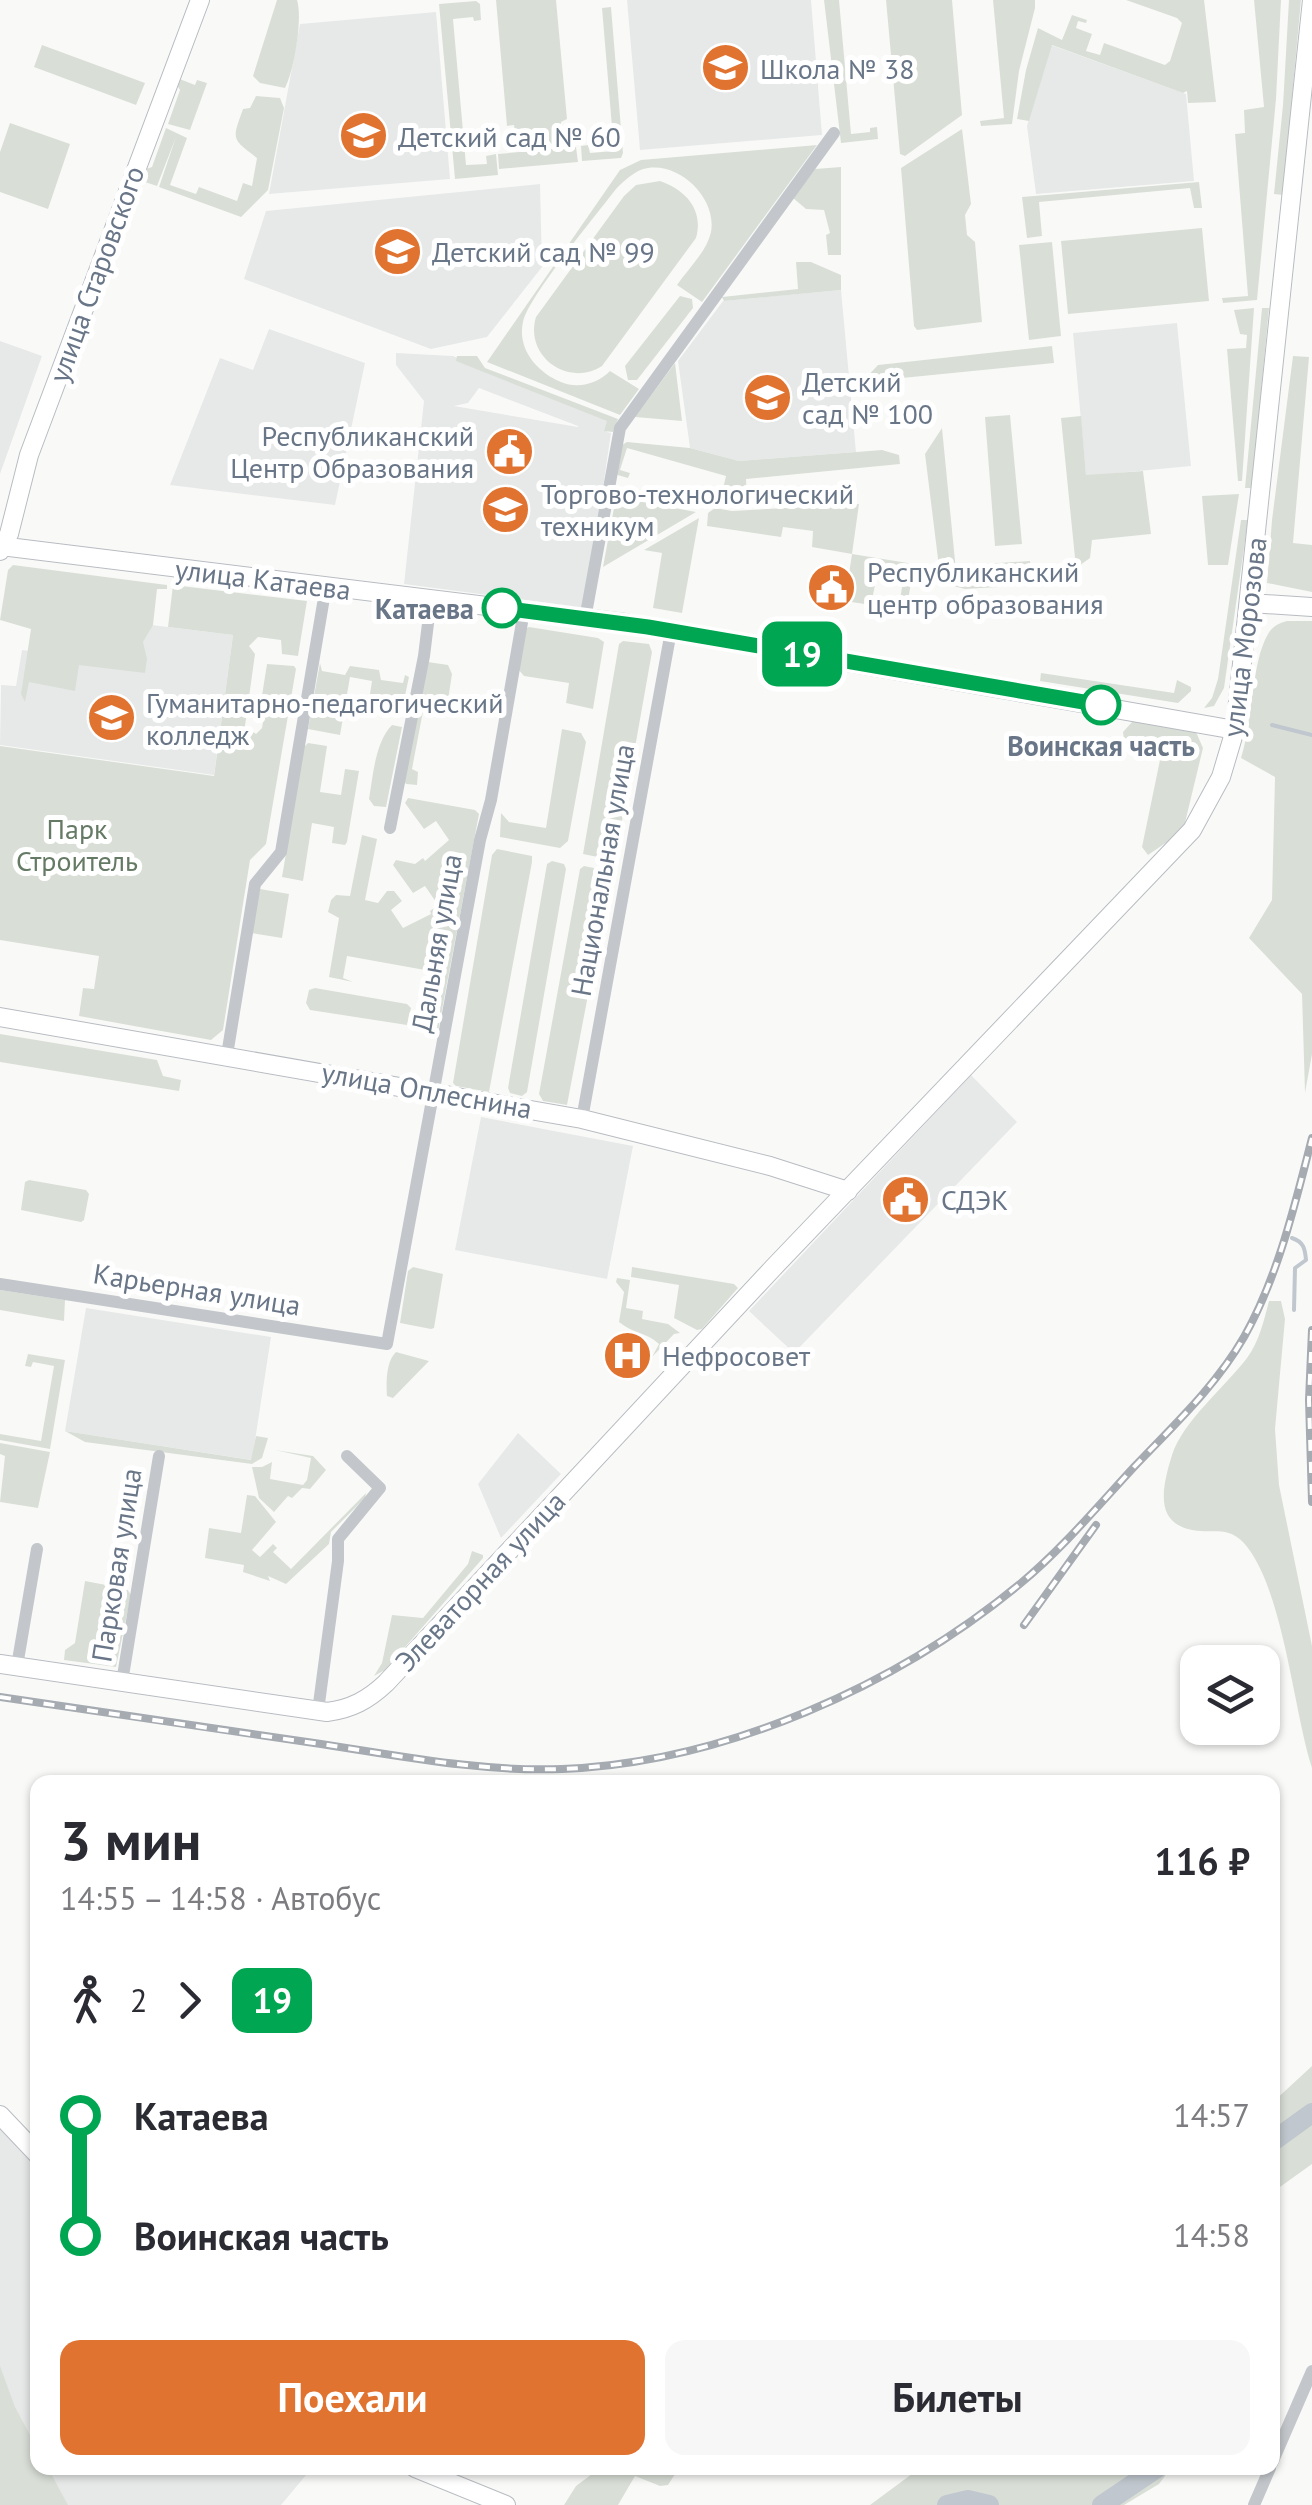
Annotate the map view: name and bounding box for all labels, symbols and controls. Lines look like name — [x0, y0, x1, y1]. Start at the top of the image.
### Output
school or university icon: Школа № 38 — [699, 42, 751, 94]
place label: Школа № 38 — [760, 50, 915, 87]
school or university icon: Детский сад № 60 — [337, 110, 389, 162]
place label: Детский сад № 60 — [398, 118, 621, 155]
street label: улица Старовского — [40, 161, 152, 387]
school or university icon: Детский сад № 99 — [371, 225, 423, 277]
place label: Детский сад № 99 — [432, 233, 655, 270]
place label: Детский сад № 100 — [802, 363, 933, 432]
school or university icon: Детский сад № 100 — [741, 371, 793, 423]
place label: Республиканский Центр Образования — [230, 417, 474, 486]
public building icon: Республиканский Центр Образования — [483, 425, 535, 477]
place label: Торгово-технологический техникум — [541, 475, 854, 544]
school or university icon: Торгово-технологический техникум — [480, 483, 532, 535]
street label: улица Морозова — [1213, 535, 1275, 739]
street label: улица Катаева — [173, 550, 353, 608]
place label: Республиканский центр образования — [867, 553, 1103, 622]
public building icon: Республиканский центр образования — [806, 561, 858, 613]
marker: Катаева — [483, 589, 521, 627]
place label: Катаева — [375, 590, 474, 627]
line badge: 19 — [757, 622, 847, 686]
text: 19 — [782, 631, 822, 677]
place label: Гуманитарно-педагогический колледж — [146, 684, 503, 753]
marker: Воинская часть — [1082, 686, 1120, 724]
school or university icon: Гуманитарно-педагогический колледж — [85, 692, 137, 744]
place label: Воинская часть — [1007, 727, 1195, 764]
street label: Национальная улица — [562, 741, 642, 999]
park label: Парк Строитель — [16, 810, 138, 879]
street label: Дальняя улица — [402, 851, 470, 1035]
street label: улица Оплеснина — [319, 1053, 535, 1127]
public building icon: СДЭК — [880, 1173, 932, 1225]
place label: СДЭК — [941, 1181, 1008, 1218]
street label: Карьерная улица — [91, 1254, 303, 1324]
hospital icon: Нефросовет — [601, 1329, 653, 1381]
place label: Нефросовет — [662, 1337, 811, 1374]
street label: Парковая улица — [82, 1466, 150, 1664]
street label: Элеваторная улица — [387, 1483, 573, 1679]
map controls — [1180, 1645, 1280, 1745]
button: layers — [1180, 1645, 1280, 1745]
text: 3 мин — [60, 1804, 201, 1875]
text: 116 ₽ — [1154, 1836, 1250, 1885]
text: 14:55 – 14:58 · Автобус — [60, 1877, 381, 1919]
icon: walk — [60, 1973, 115, 2028]
icon: forward — [162, 1973, 217, 2028]
text: 19 — [252, 1977, 292, 2023]
text: 2 — [130, 1979, 147, 2021]
text: Катаева — [134, 2091, 268, 2140]
text: 14:57 — [1173, 2094, 1250, 2136]
text: Воинская часть — [134, 2211, 389, 2260]
text: 14:58 — [1173, 2214, 1250, 2256]
button: Поехали — [60, 2340, 645, 2455]
button: Билеты — [665, 2340, 1250, 2455]

